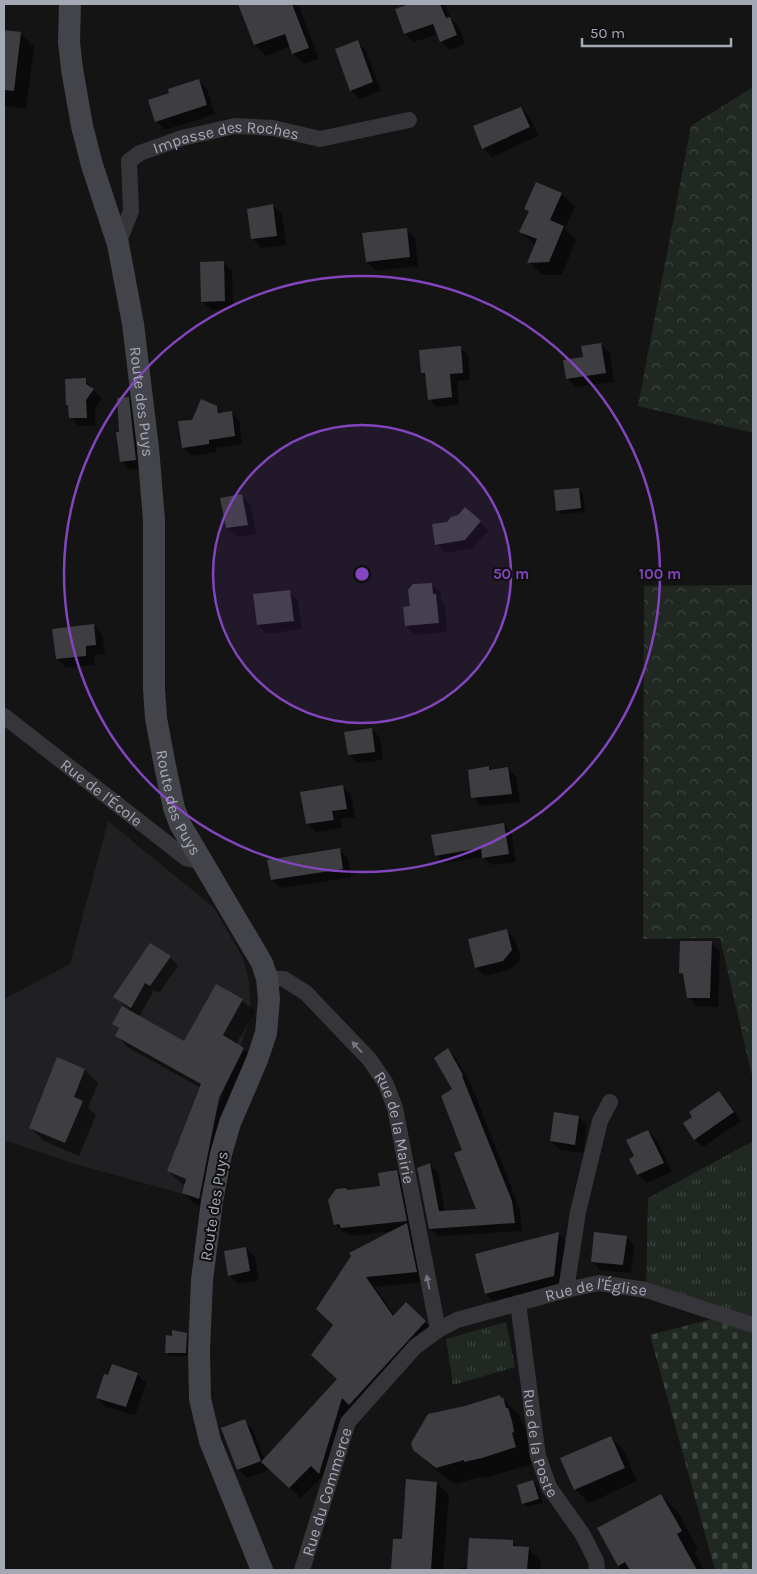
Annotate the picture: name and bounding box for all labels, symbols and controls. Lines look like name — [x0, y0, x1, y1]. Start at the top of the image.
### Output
scale bar — [582, 15, 731, 47]
text: 50 m — [590, 24, 625, 42]
street label: Impasse des Roches — [150, 116, 301, 157]
street label: Route des Puys — [126, 345, 158, 457]
centre of rings — [353, 565, 371, 583]
text: 50 m — [493, 565, 529, 583]
text: 100 m — [639, 565, 681, 583]
street label: Route des Puys — [153, 748, 206, 858]
street label: Rue de l'École — [57, 755, 146, 830]
one-way arrow — [351, 1041, 363, 1053]
street label: Rue de la Mairie — [371, 1067, 419, 1185]
street label: Route des Puys — [196, 1150, 232, 1262]
street label: Rue de l'Église — [543, 1273, 648, 1305]
one-way arrow — [424, 1274, 432, 1290]
street label: Rue de la Poste — [520, 1388, 563, 1501]
street label: Rue du Commerce — [297, 1425, 355, 1558]

